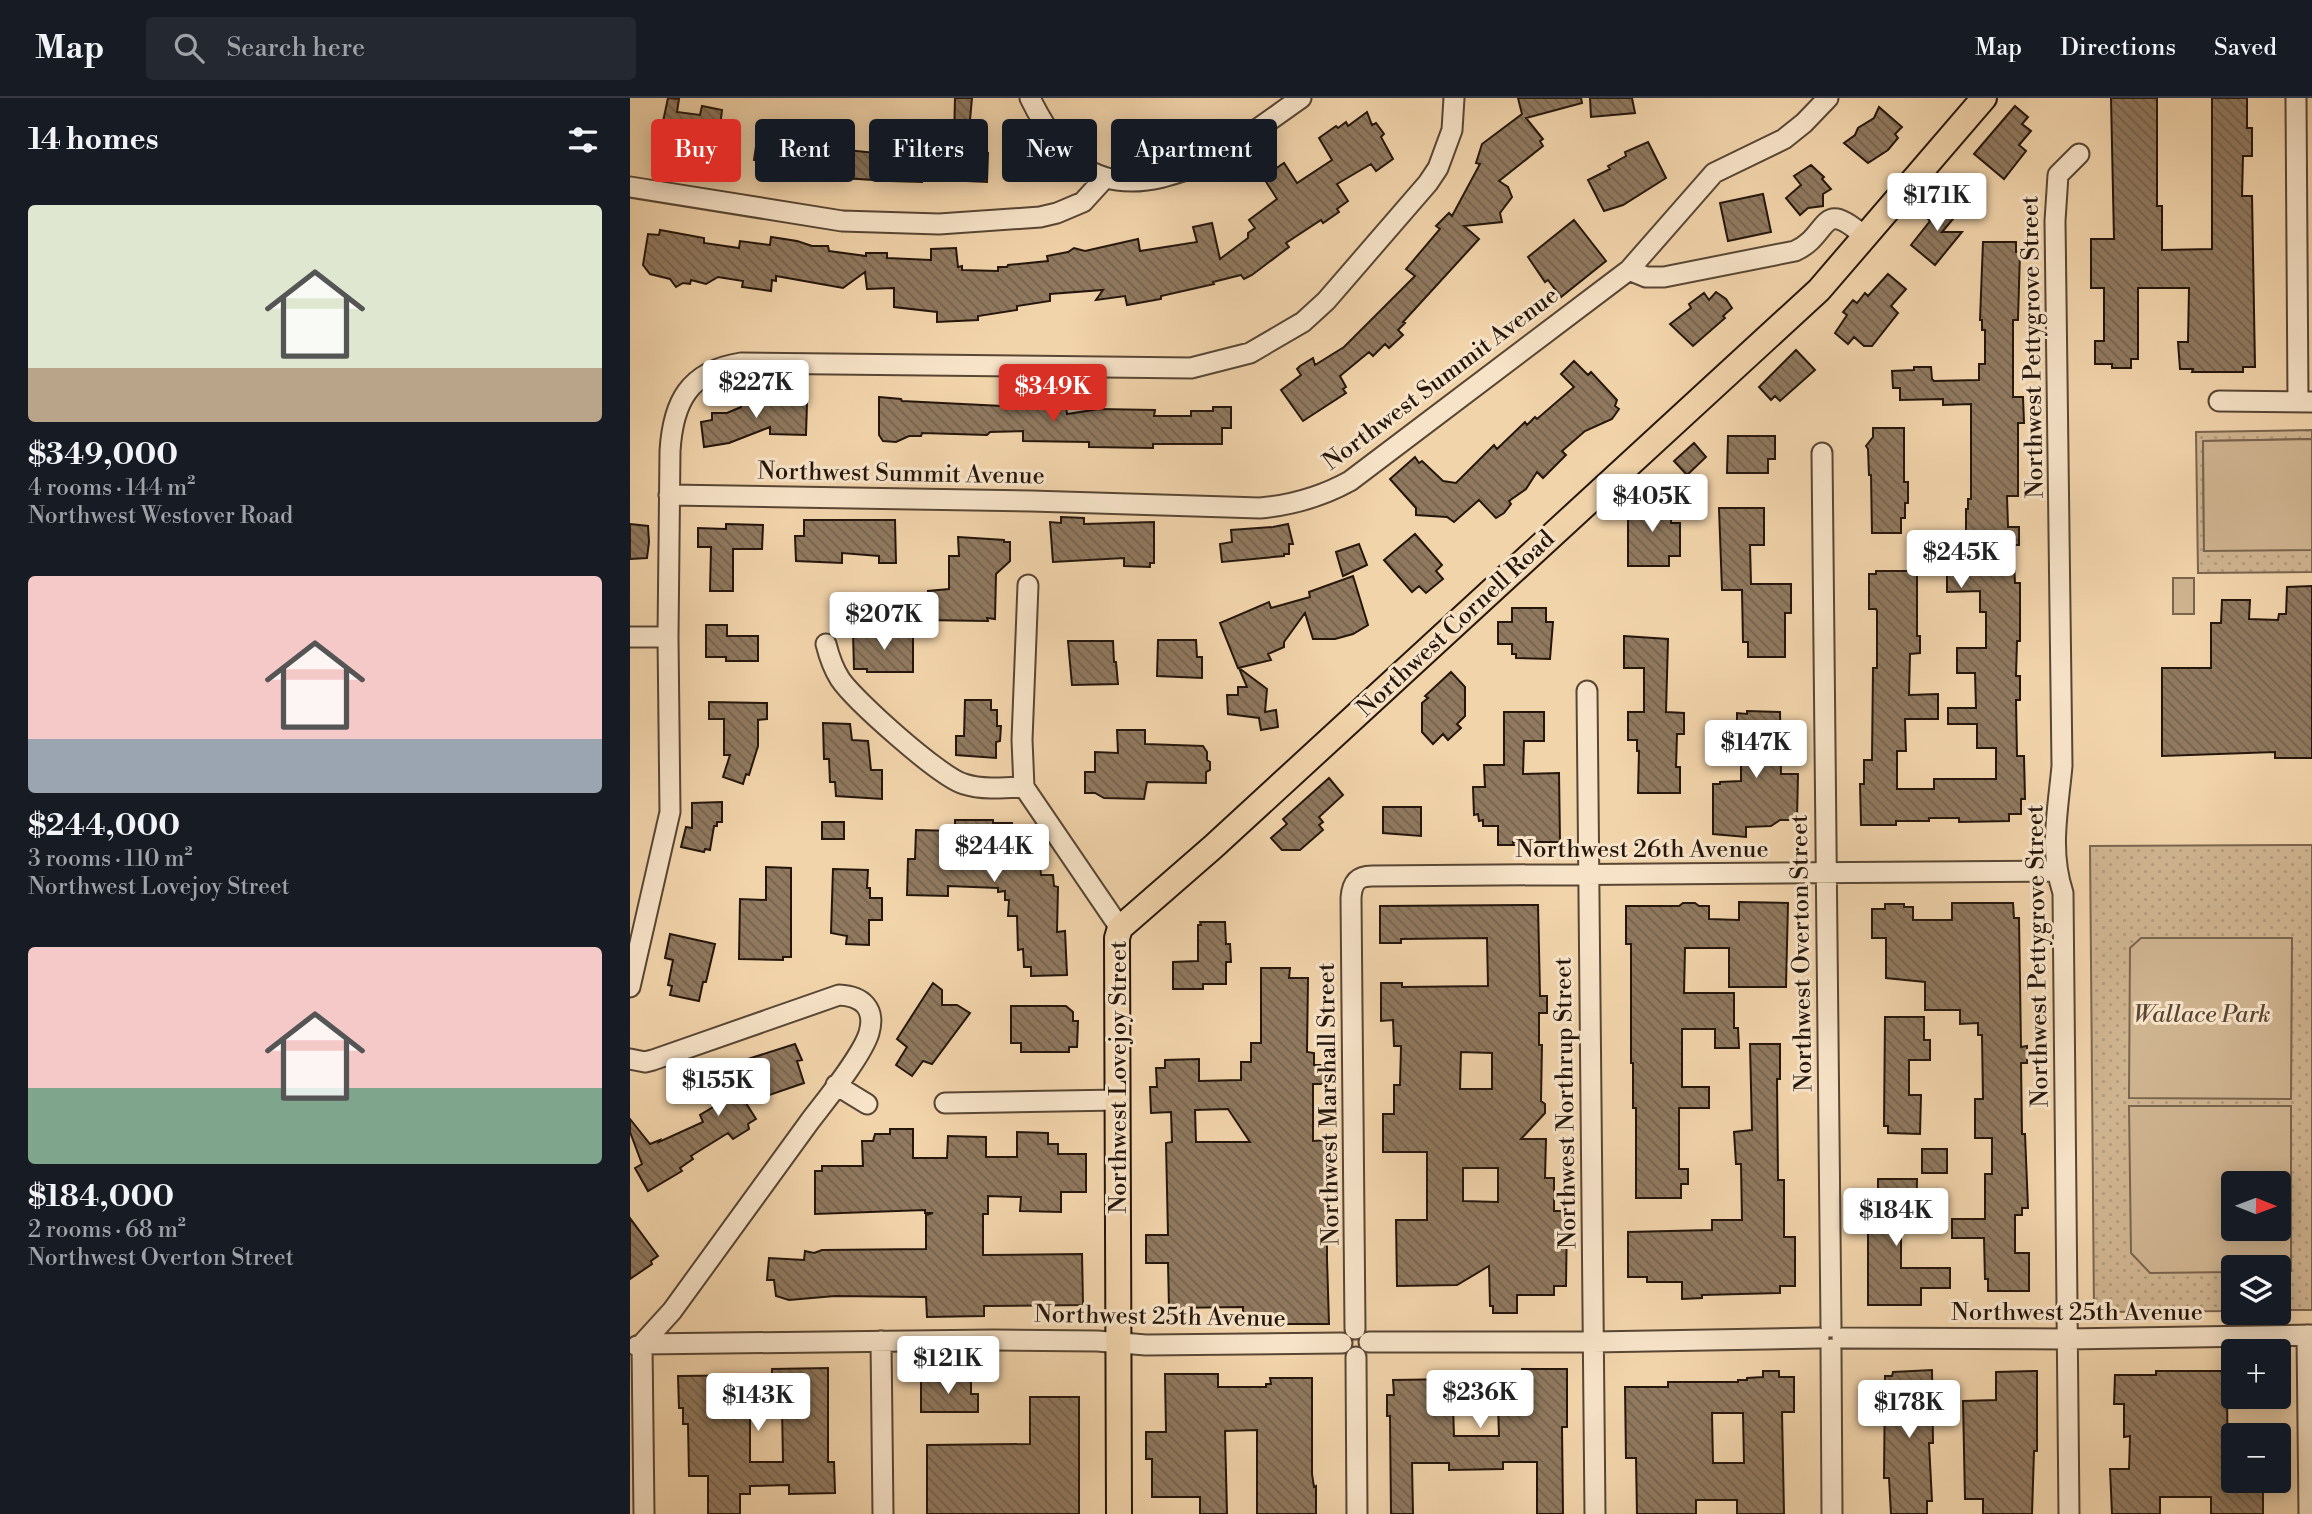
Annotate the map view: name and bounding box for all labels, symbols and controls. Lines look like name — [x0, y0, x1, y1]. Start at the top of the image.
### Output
search box — [146, 17, 636, 80]
text: Map — [35, 28, 104, 69]
icon: search — [170, 29, 208, 67]
text: Search here — [226, 32, 365, 64]
text: Map — [1975, 33, 2022, 63]
text: Directions — [2060, 33, 2176, 63]
text: Saved — [2214, 33, 2277, 63]
chip: Buy — [651, 119, 741, 182]
chip: Rent — [755, 119, 855, 182]
chip: Filters — [869, 119, 988, 182]
chip: New — [1002, 119, 1097, 182]
chip: Apartment — [1111, 119, 1277, 182]
text: 14 homes — [28, 121, 159, 159]
icon: filters — [564, 121, 602, 159]
pin: $171K — [1888, 174, 1986, 233]
text: $171K — [1903, 182, 1971, 210]
street label: Northwest Pettygrove Street — [2015, 195, 2051, 499]
icon: home — [252, 251, 378, 377]
street label: Northwest Summit Avenue — [1317, 281, 1565, 477]
pin: $227K — [707, 360, 805, 420]
pin: $349K — [1004, 364, 1102, 424]
text: $227K — [719, 369, 793, 397]
text: $349K — [1015, 373, 1091, 401]
text: $349,000 — [28, 436, 178, 474]
street label: Northwest Summit Avenue — [757, 456, 1045, 492]
text: 4 rooms · 144 m² — [28, 474, 195, 502]
pin: $405K — [1603, 474, 1701, 534]
text: $405K — [1613, 483, 1691, 511]
text: Northwest Westover Road — [28, 502, 293, 530]
street label: Northwest Cornell Road — [1351, 524, 1561, 724]
pin: $245K — [1912, 531, 2010, 590]
text: $245K — [1923, 539, 1999, 567]
pin: $207K — [835, 592, 933, 652]
text: $207K — [846, 601, 922, 629]
icon: home — [252, 622, 378, 748]
pin: $147K — [1707, 720, 1805, 780]
text: $147K — [1721, 729, 1791, 757]
street label: Northwest Pettygrove Street — [2020, 804, 2056, 1108]
text: $244,000 — [28, 807, 180, 845]
street label: Northwest Overton Street — [1785, 814, 1819, 1092]
pin: $244K — [945, 824, 1043, 884]
text: $244K — [955, 833, 1033, 861]
street label: Northwest 26th Avenue — [1515, 835, 1769, 865]
text: 3 rooms · 110 m² — [28, 845, 192, 873]
text: Northwest Lovejoy Street — [28, 873, 290, 901]
street label: Northwest Lovejoy Street — [1104, 940, 1134, 1214]
street label: Northwest Northrup Street — [1548, 956, 1584, 1249]
street label: Northwest Marshall Street — [1312, 962, 1346, 1246]
icon: home — [252, 993, 378, 1119]
park label: Wallace Park — [2133, 1000, 2271, 1030]
pin: $155K — [669, 1058, 767, 1118]
text: $155K — [682, 1067, 754, 1095]
north arrow — [2221, 1171, 2291, 1241]
map controls — [2221, 1171, 2291, 1493]
text: $184,000 — [28, 1178, 174, 1216]
pin: $184K — [1847, 1188, 1945, 1248]
text: $184K — [1859, 1197, 1933, 1225]
text: 2 rooms · 68 m² — [28, 1216, 186, 1244]
text: Northwest Overton Street — [28, 1244, 294, 1272]
button: layers — [2221, 1255, 2291, 1325]
street label: Northwest 25th Avenue — [1951, 1298, 2203, 1328]
street label: Northwest 25th Avenue — [1034, 1300, 1286, 1334]
pin: $121K — [899, 1336, 997, 1396]
button: + — [2221, 1339, 2291, 1409]
text: $121K — [913, 1345, 983, 1373]
pin: $236K — [1431, 1370, 1529, 1430]
pin: $143K — [709, 1374, 807, 1433]
text: $236K — [1442, 1379, 1518, 1407]
pin: $178K — [1860, 1380, 1958, 1440]
text: $143K — [722, 1382, 794, 1410]
text: $178K — [1874, 1389, 1944, 1417]
button: − — [2221, 1423, 2291, 1493]

